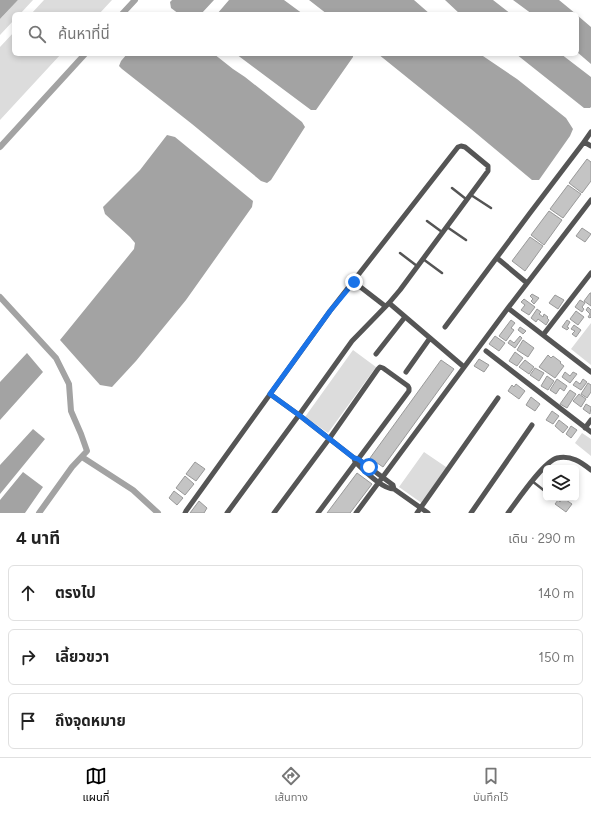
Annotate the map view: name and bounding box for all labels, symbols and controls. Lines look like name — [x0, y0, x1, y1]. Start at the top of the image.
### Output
search box — [12, 12, 579, 56]
icon: search — [26, 23, 48, 45]
text: ค้นหาที่นี่ — [58, 25, 110, 43]
route end — [345, 273, 363, 291]
route start — [360, 458, 378, 476]
map controls — [543, 465, 579, 501]
button: layers — [543, 465, 579, 501]
text: 4 นาที — [16, 528, 60, 548]
text: เดิน · 290 m — [508, 531, 575, 546]
icon: ahead — [17, 582, 39, 604]
text: ตรงไป — [55, 584, 96, 602]
text: 140 m — [538, 586, 574, 601]
icon: right — [17, 646, 39, 668]
text: เลี้ยวขวา — [55, 648, 109, 666]
text: 150 m — [539, 650, 574, 665]
icon: arrive — [17, 710, 39, 732]
text: ถึงจุดหมาย — [55, 712, 126, 730]
tab: แผนที่ — [83, 765, 109, 806]
tab: เส้นทาง — [275, 765, 308, 806]
tab: บันทึกไว้ — [473, 765, 508, 806]

